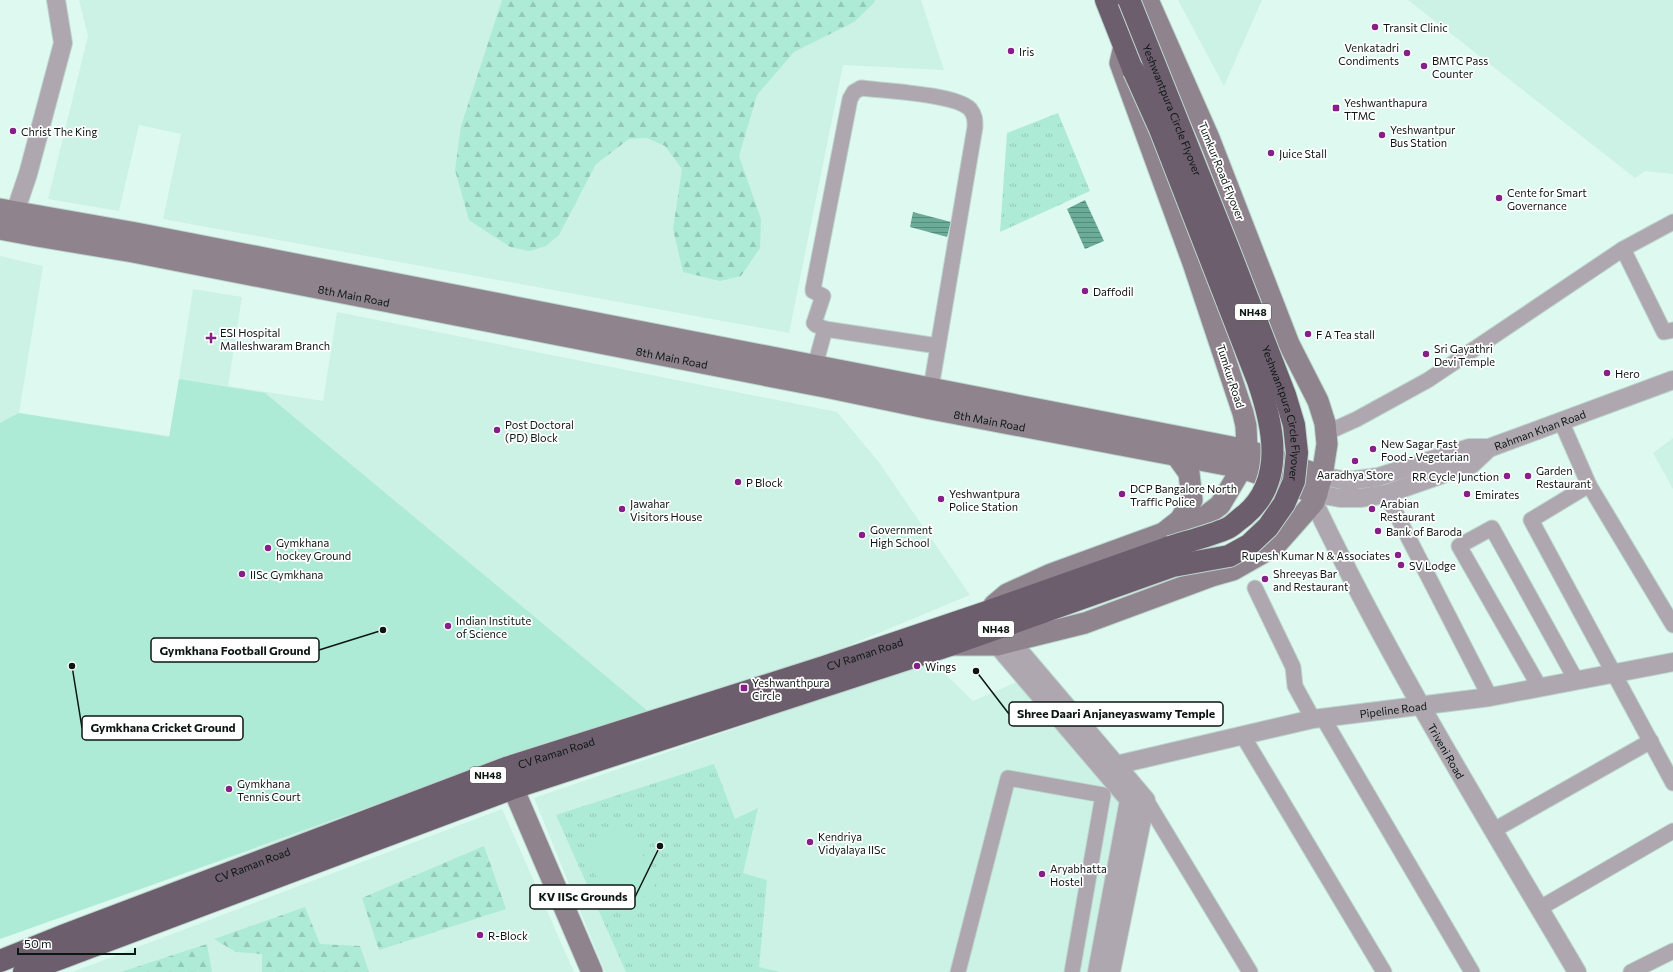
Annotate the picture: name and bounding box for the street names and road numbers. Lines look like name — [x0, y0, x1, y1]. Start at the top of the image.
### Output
street label: Yeshwantpura Circle Flyover — [1141, 42, 1205, 178]
street label: Tumkur Road Flyover — [1196, 120, 1248, 223]
street label: 8th Main Road — [317, 282, 391, 308]
road number: NH48 — [1235, 304, 1271, 320]
street label: Tumkur Road — [1215, 343, 1247, 409]
street label: Yeshwantpura Circle Flyover — [1260, 343, 1304, 482]
street label: 8th Main Road — [635, 344, 709, 370]
street label: Rahman Khan Road — [1492, 406, 1587, 452]
street label: 8th Main Road — [953, 407, 1027, 433]
road number: NH48 — [978, 621, 1014, 637]
street label: CV Raman Road — [825, 634, 904, 672]
street label: Pipeline Road — [1359, 698, 1427, 720]
street label: Triveni Road — [1426, 721, 1468, 781]
street label: CV Raman Road — [516, 734, 596, 770]
road number: NH48 — [470, 767, 506, 783]
street label: CV Raman Road — [212, 844, 292, 884]

